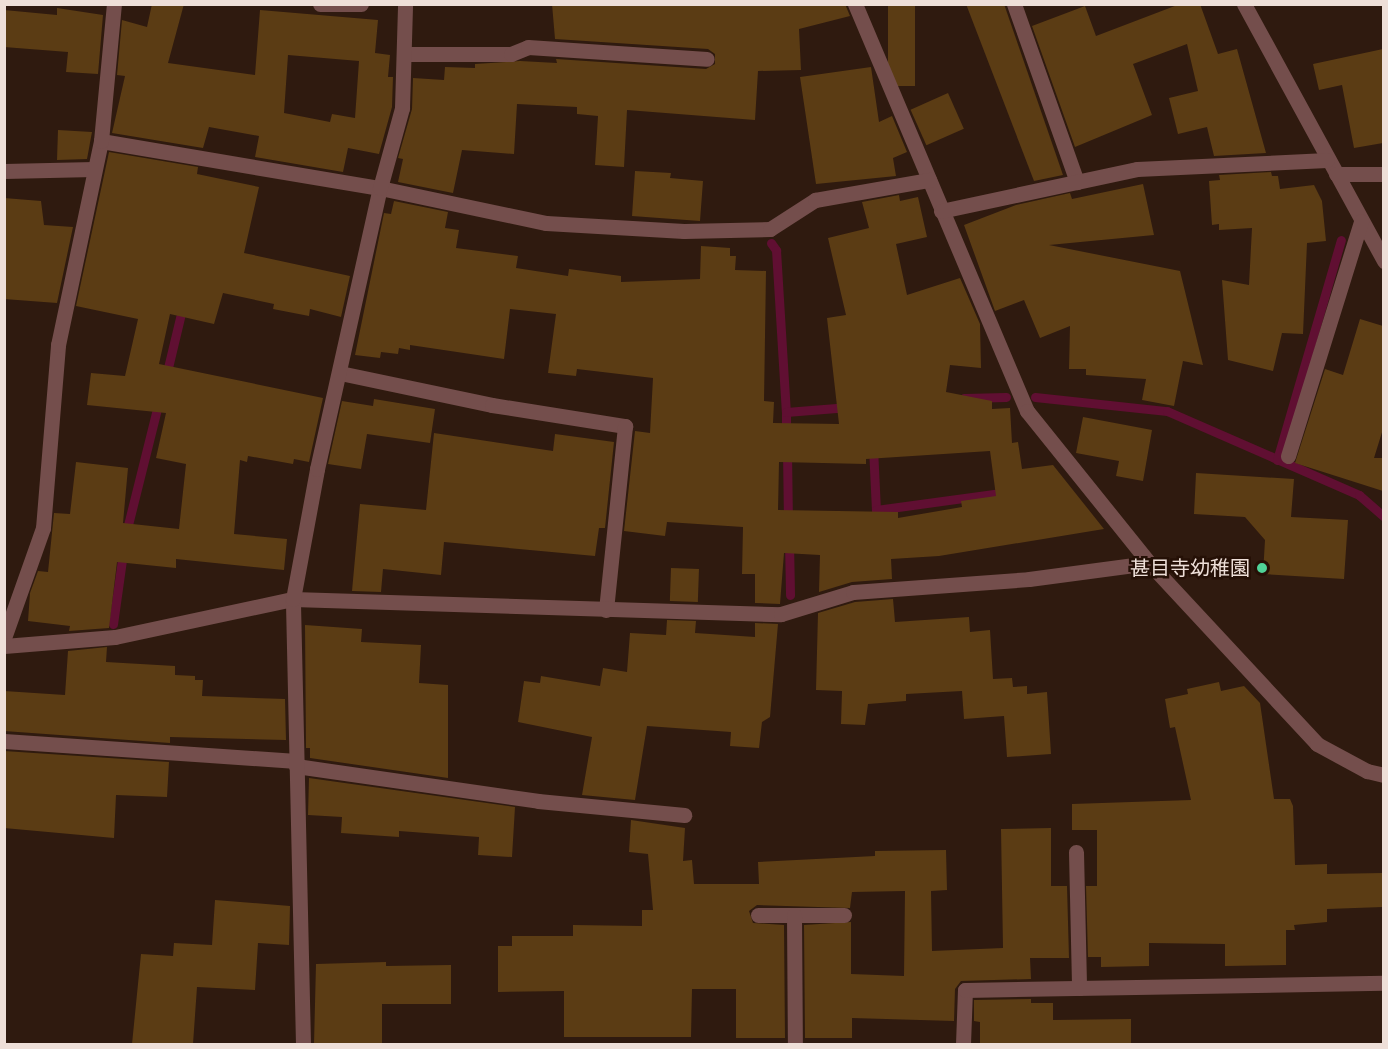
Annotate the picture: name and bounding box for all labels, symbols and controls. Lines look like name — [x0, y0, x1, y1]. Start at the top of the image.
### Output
place label: 甚目寺幼稚園 — [1130, 556, 1250, 580]
marker: 甚目寺幼稚園 — [1255, 561, 1269, 575]

